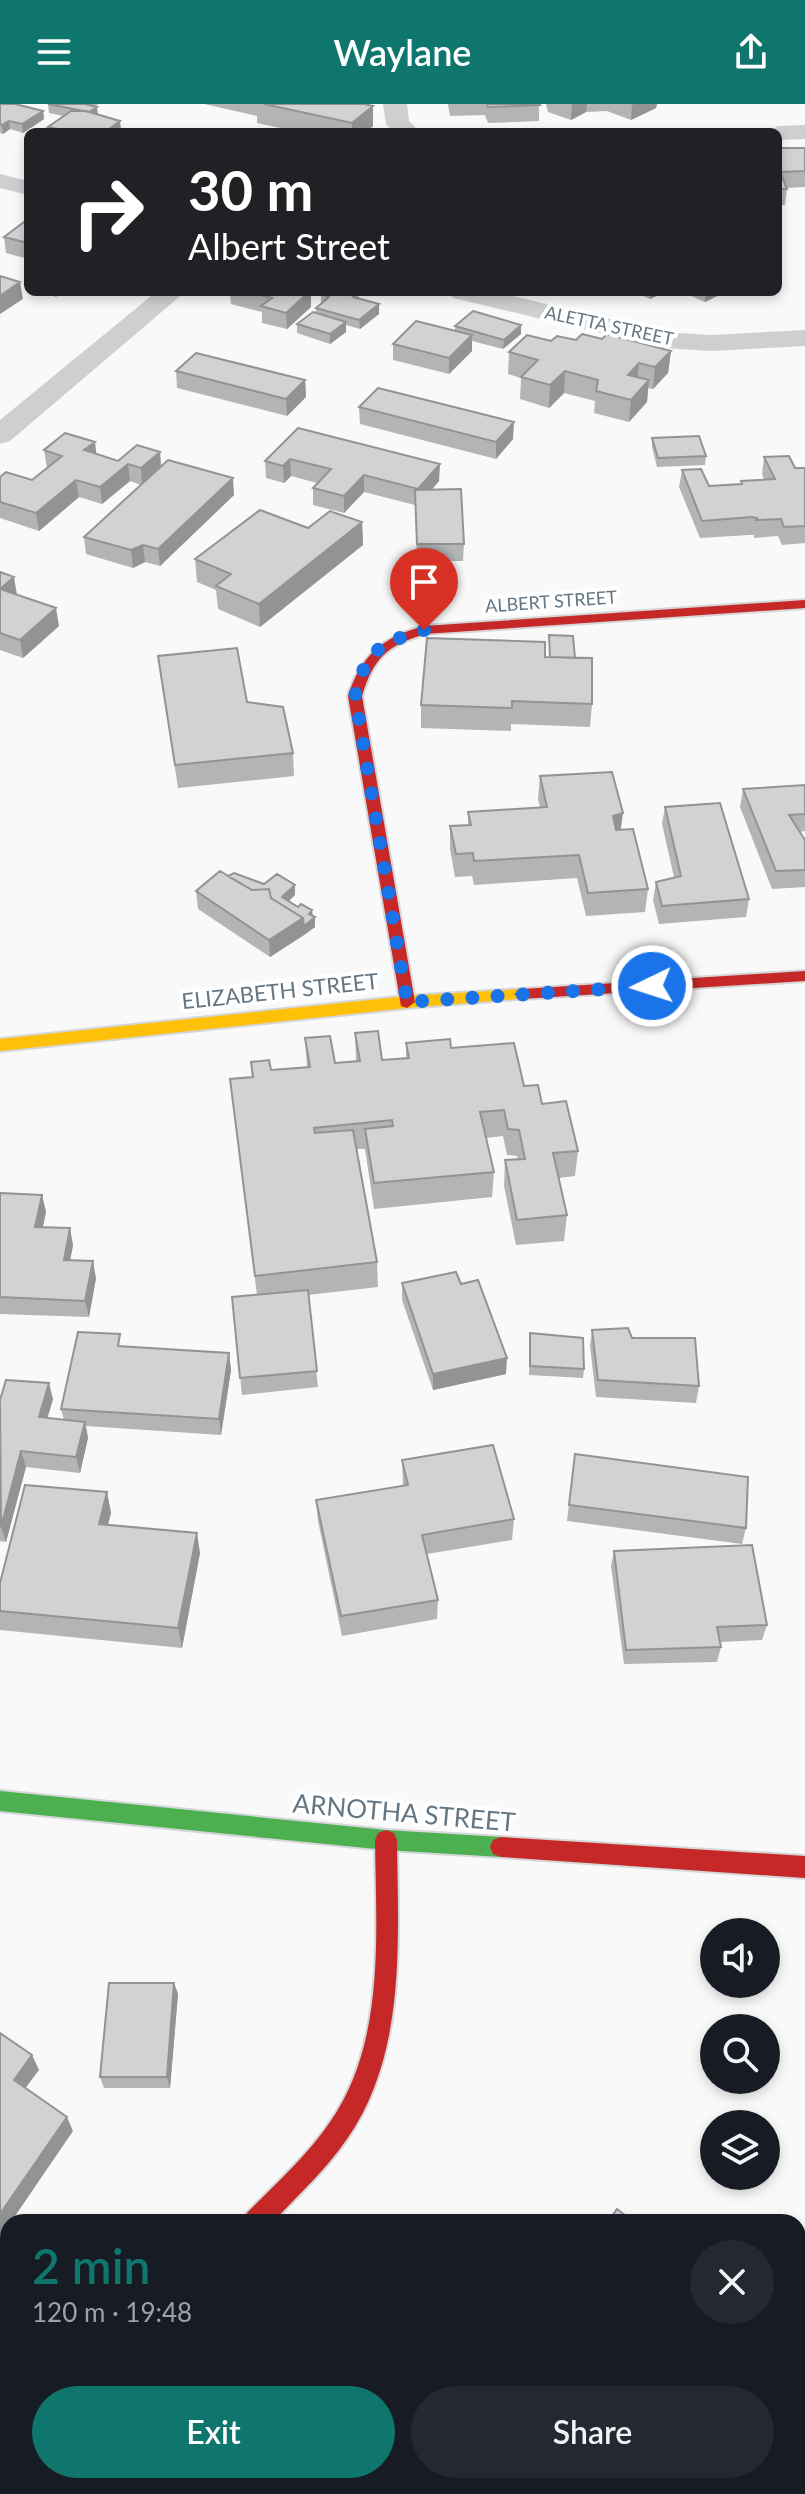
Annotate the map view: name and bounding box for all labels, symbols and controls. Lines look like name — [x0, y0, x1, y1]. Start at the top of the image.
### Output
icon: menu — [32, 30, 76, 74]
text: Waylane — [334, 30, 471, 74]
icon: share — [729, 30, 773, 74]
text: 30 m — [188, 156, 313, 223]
icon: right — [56, 160, 160, 264]
text: Albert Street — [188, 224, 390, 268]
street label: ALETTA STREET — [543, 301, 676, 349]
pin — [390, 548, 458, 630]
icon: arrive — [402, 560, 446, 604]
street label: ALBERT STREET — [484, 585, 618, 617]
position arrow — [610, 944, 694, 1028]
street label: ELIZABETH STREET — [180, 967, 380, 1014]
street label: ARNOTHA STREET — [291, 1786, 517, 1838]
map controls — [700, 1918, 780, 2190]
button: sound — [700, 1918, 780, 1998]
button: search — [700, 2014, 780, 2094]
button: layers — [700, 2110, 780, 2190]
text: 2 min — [32, 2237, 150, 2294]
button: close — [690, 2240, 774, 2324]
text: 120 m · 19:48 — [32, 2296, 192, 2328]
button: Exit — [32, 2386, 395, 2478]
button: Share — [411, 2386, 774, 2478]

